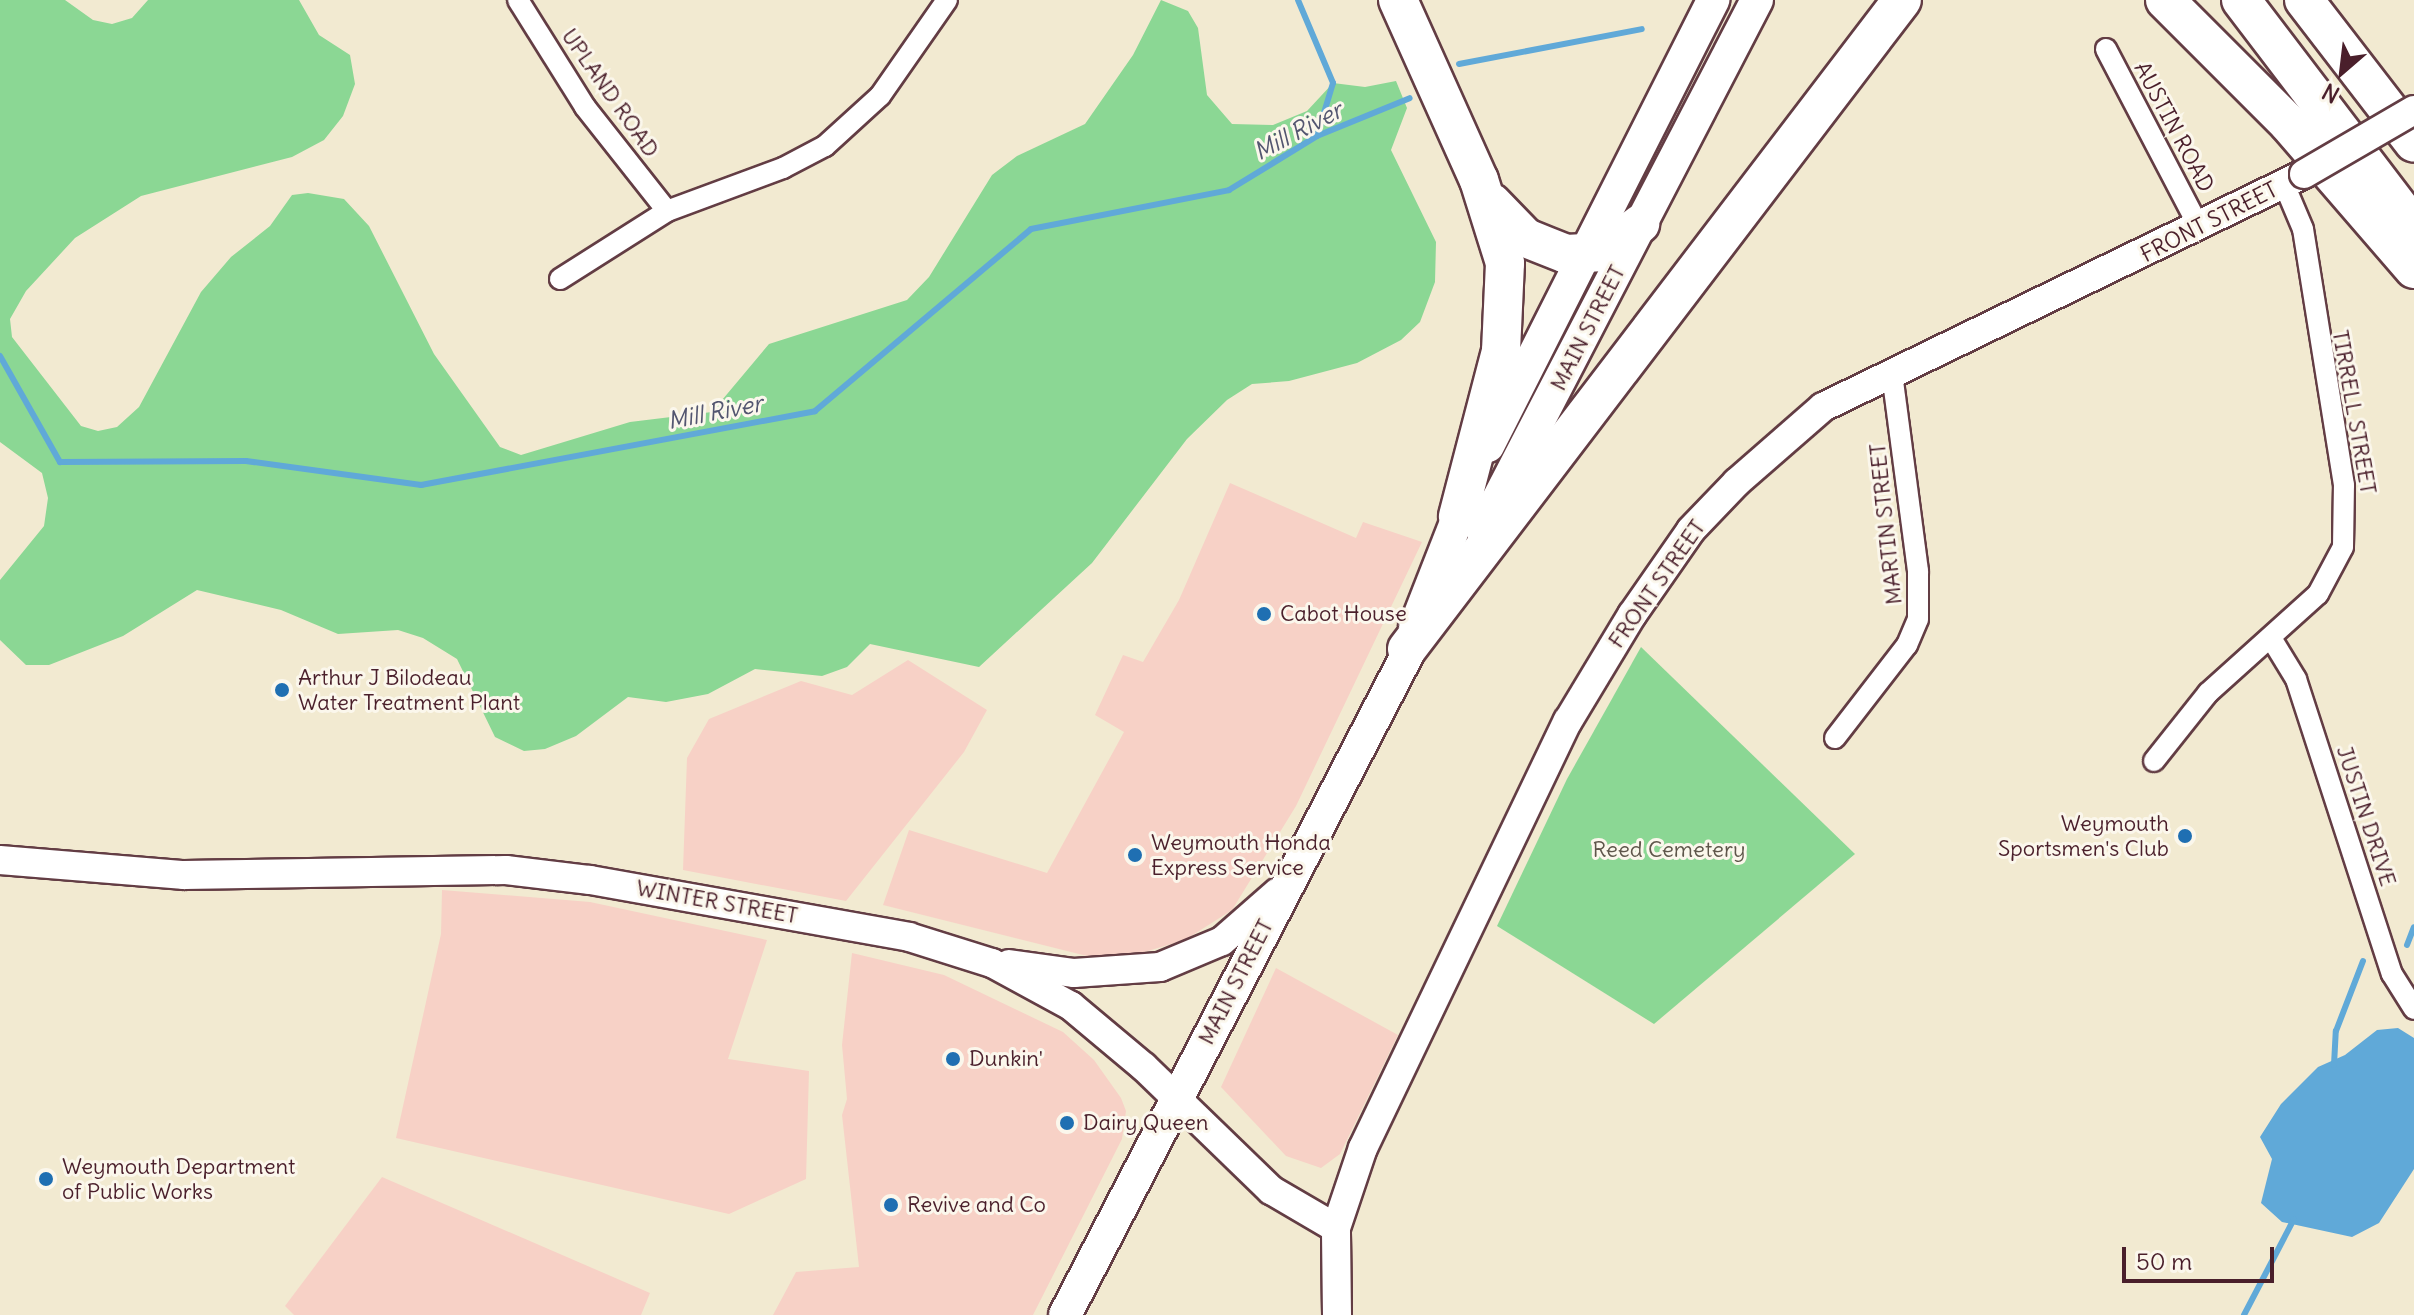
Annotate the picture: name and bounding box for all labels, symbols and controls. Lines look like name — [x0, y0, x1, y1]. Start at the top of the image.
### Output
street label: UPLAND ROAD — [556, 24, 664, 162]
north arrow — [2302, 32, 2382, 112]
street label: AUSTIN ROAD — [2129, 57, 2219, 197]
text: N — [2317, 77, 2344, 109]
water label: Mill River — [1249, 96, 1347, 166]
street label: FRONT STREET — [2136, 176, 2282, 268]
street label: MAIN STREET — [1545, 261, 1631, 395]
street label: TIRRELL STREET — [2327, 328, 2381, 496]
water label: Mill River — [665, 389, 765, 435]
street label: MARTIN STREET — [1864, 442, 1908, 606]
street label: FRONT STREET — [1603, 515, 1711, 653]
place label: Cabot House — [1280, 601, 1407, 627]
marker: Cabot House — [1255, 605, 1273, 623]
place label: Arthur J Bilodeau Water Treatment Plant — [298, 664, 520, 716]
marker: Arthur J Bilodeau Water Treatment Plant — [273, 681, 291, 699]
street label: JUSTIN DRIVE — [2331, 742, 2401, 890]
place label: Weymouth Sportsmen's Club — [1998, 810, 2169, 862]
marker: Weymouth Sportsmen's Club — [2176, 827, 2194, 845]
place label: Weymouth Honda Express Service — [1151, 829, 1331, 880]
park label: Reed Cemetery — [1593, 837, 1745, 863]
marker: Weymouth Honda Express Service — [1126, 846, 1144, 864]
street label: WINTER STREET — [634, 875, 800, 929]
street label: MAIN STREET — [1193, 915, 1279, 1049]
place label: Dunkin' — [969, 1046, 1043, 1072]
marker: Dunkin' — [944, 1050, 962, 1068]
place label: Dairy Queen — [1083, 1110, 1209, 1136]
marker: Dairy Queen — [1058, 1114, 1076, 1132]
place label: Weymouth Department of Public Works — [62, 1153, 295, 1204]
marker: Weymouth Department of Public Works — [37, 1170, 55, 1188]
place label: Revive and Co — [907, 1192, 1046, 1218]
marker: Revive and Co — [882, 1196, 900, 1214]
scale bar — [2126, 1231, 2278, 1281]
text: 50 m — [2136, 1246, 2192, 1276]

